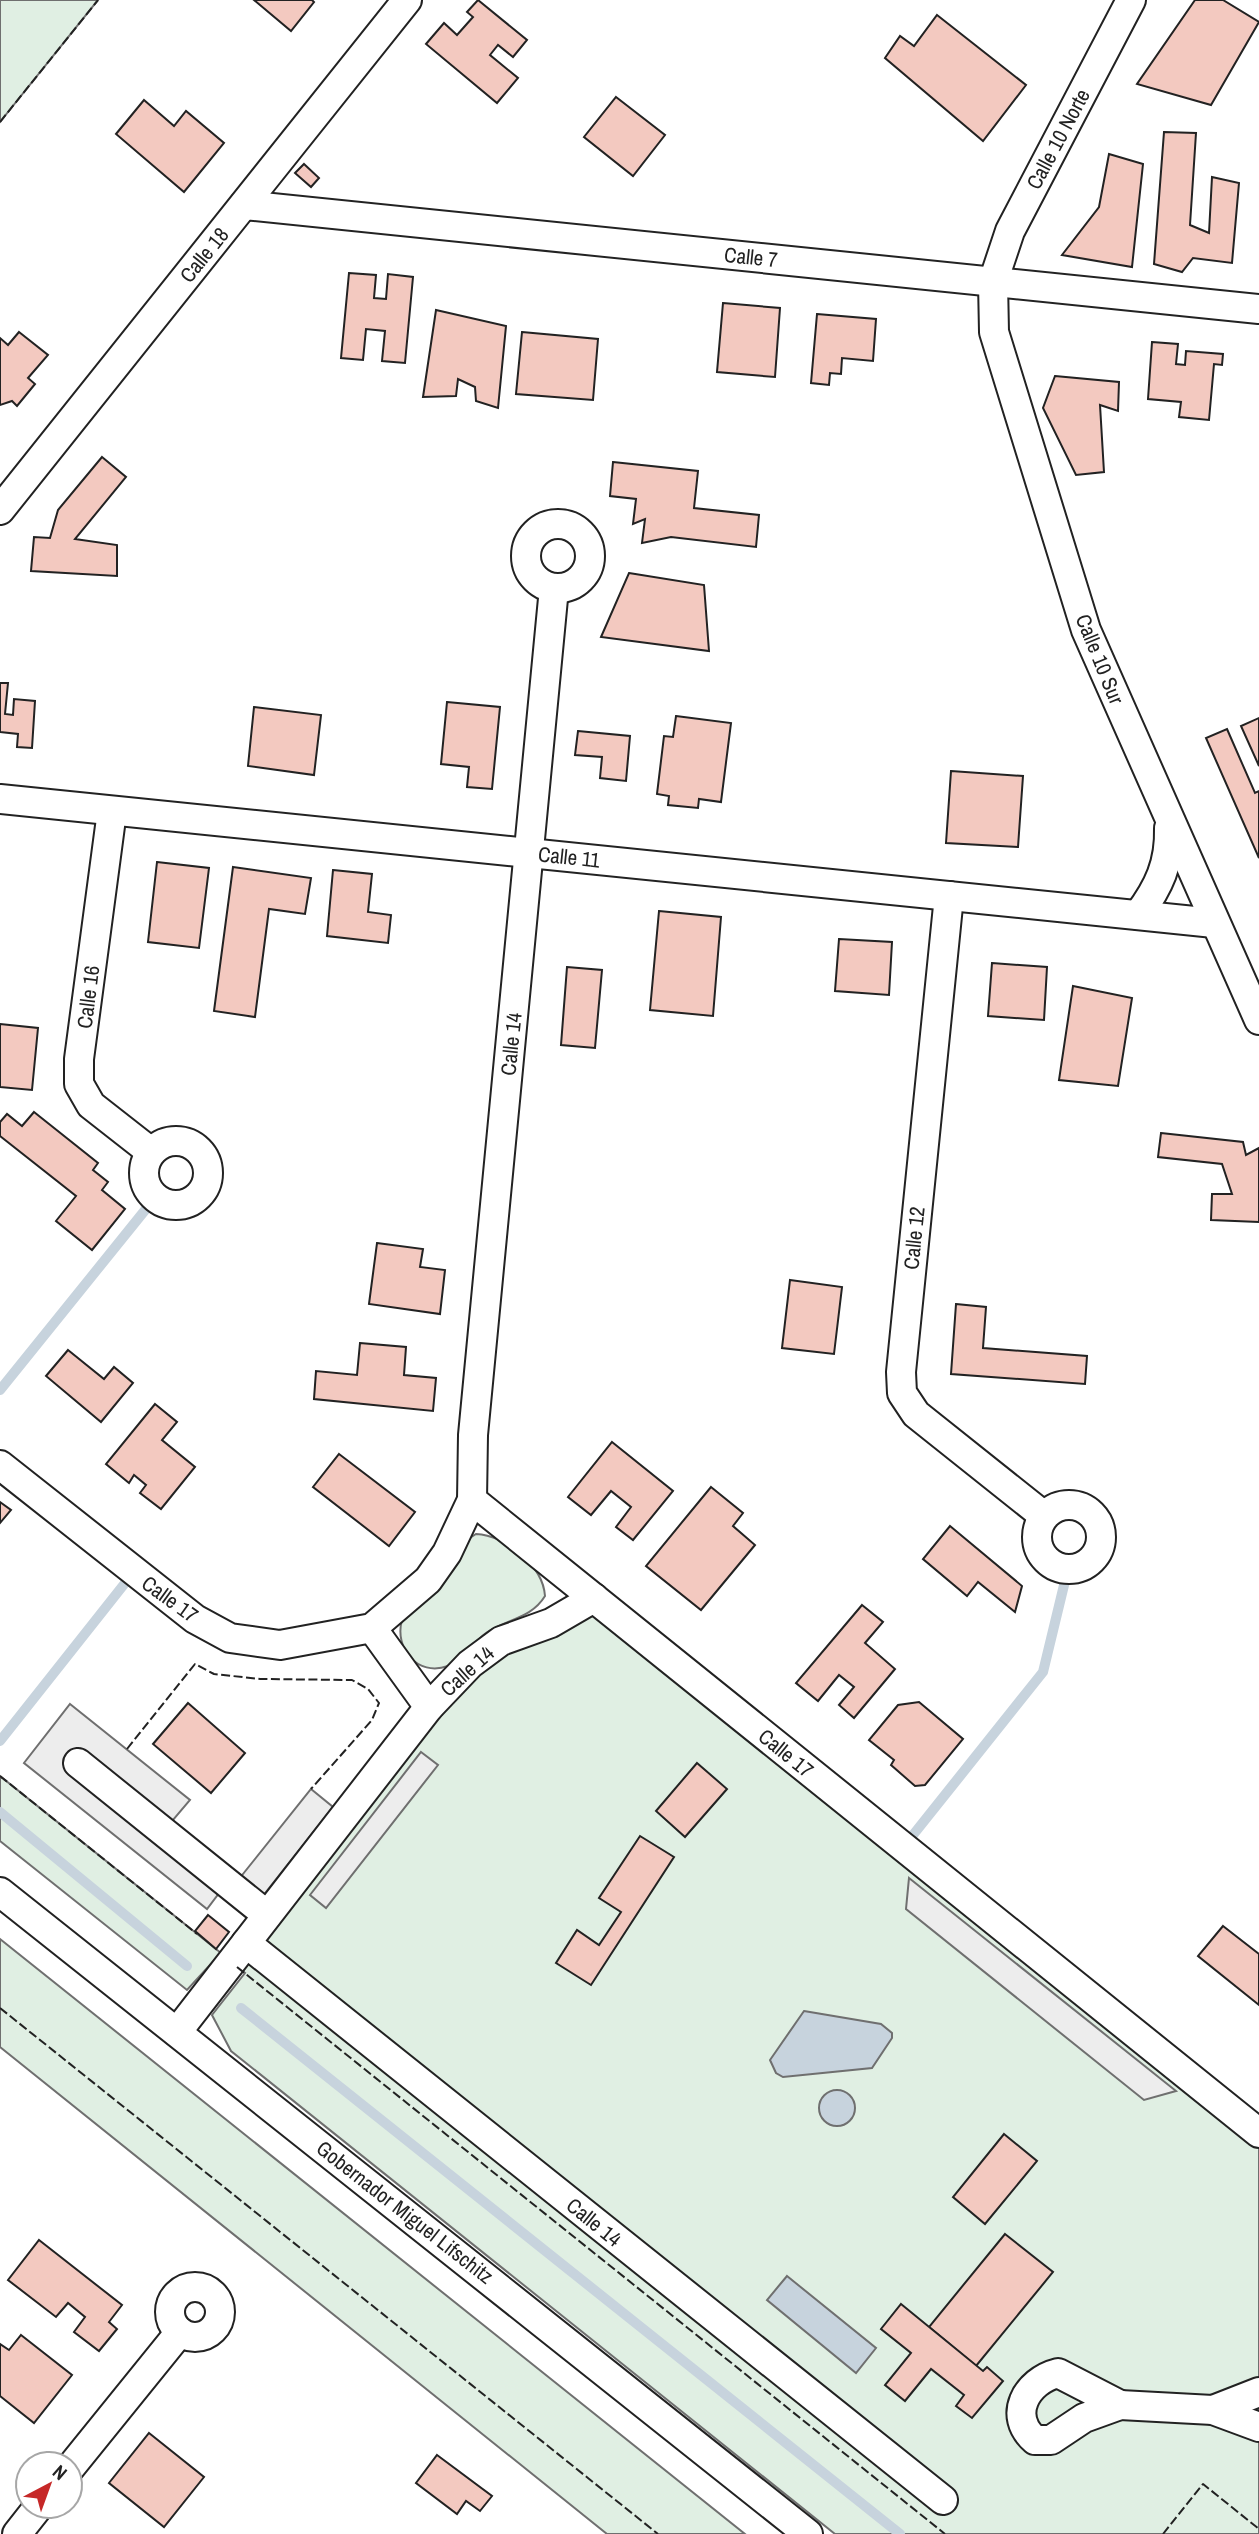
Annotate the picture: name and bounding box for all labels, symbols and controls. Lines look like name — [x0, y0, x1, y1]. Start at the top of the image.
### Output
street label: Calle 10 Norte — [1019, 84, 1097, 194]
street label: Calle 18 — [173, 221, 235, 289]
street label: Calle 7 — [723, 240, 779, 274]
street label: Calle 10 Sur — [1069, 610, 1131, 709]
street label: Calle 11 — [537, 839, 602, 875]
street label: Calle 16 — [70, 964, 106, 1030]
street label: Calle 14 — [493, 1011, 529, 1077]
street label: Calle 12 — [896, 1205, 932, 1271]
street label: Calle 17 — [136, 1569, 204, 1629]
street label: Calle 14 — [434, 1639, 500, 1703]
street label: Calle 17 — [752, 1722, 820, 1784]
street label: Gobernador Miguel Lifschitz — [310, 2134, 500, 2291]
street label: Calle 14 — [560, 2191, 628, 2253]
north arrow — [14, 2450, 84, 2520]
text: N — [47, 2459, 73, 2486]

